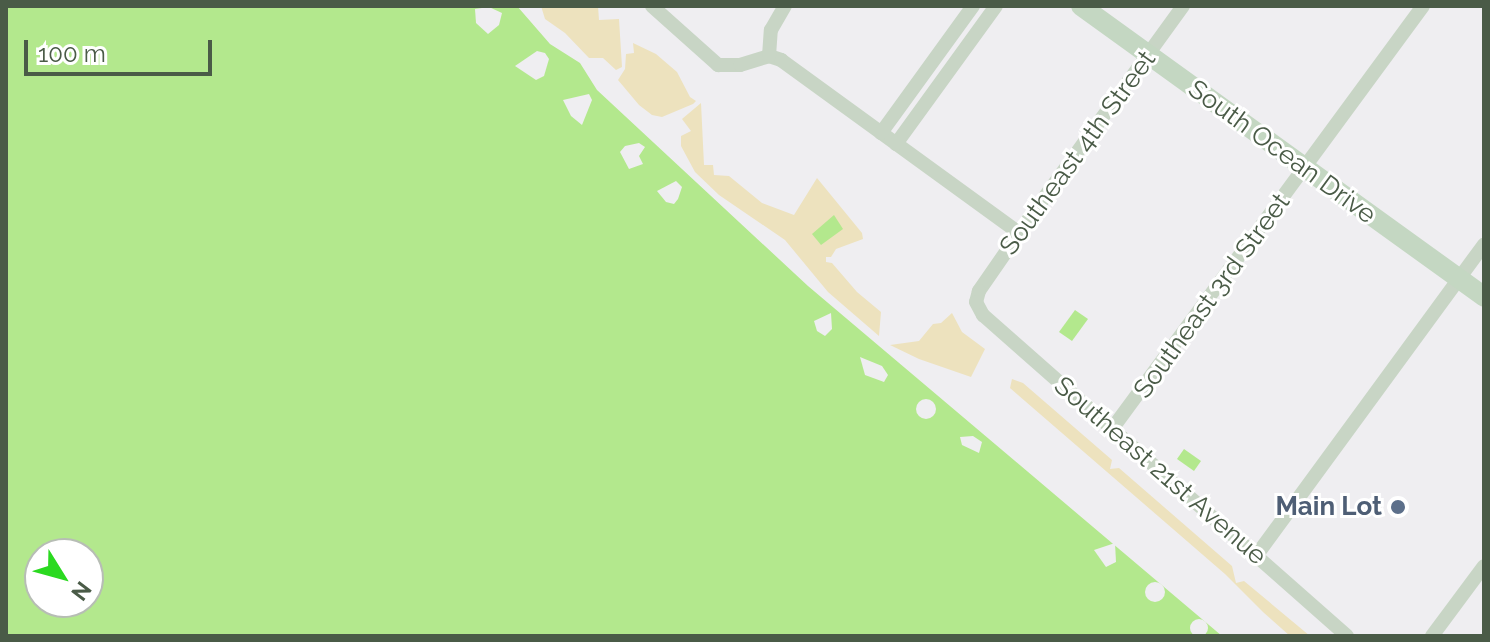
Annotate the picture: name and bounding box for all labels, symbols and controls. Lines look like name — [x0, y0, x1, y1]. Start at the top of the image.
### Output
scale bar — [28, 24, 216, 74]
text: 100 m — [38, 39, 106, 68]
street label: Southeast 4th Street — [993, 45, 1163, 261]
street label: South Ocean Drive — [1182, 74, 1382, 230]
street label: Southeast 3rd Street — [1127, 188, 1297, 404]
street label: Southeast 21st Avenue — [1047, 370, 1273, 572]
place label: Main Lot — [1276, 491, 1382, 523]
marker: Main Lot — [1389, 498, 1407, 516]
north arrow — [24, 538, 104, 618]
text: N — [66, 577, 97, 606]

